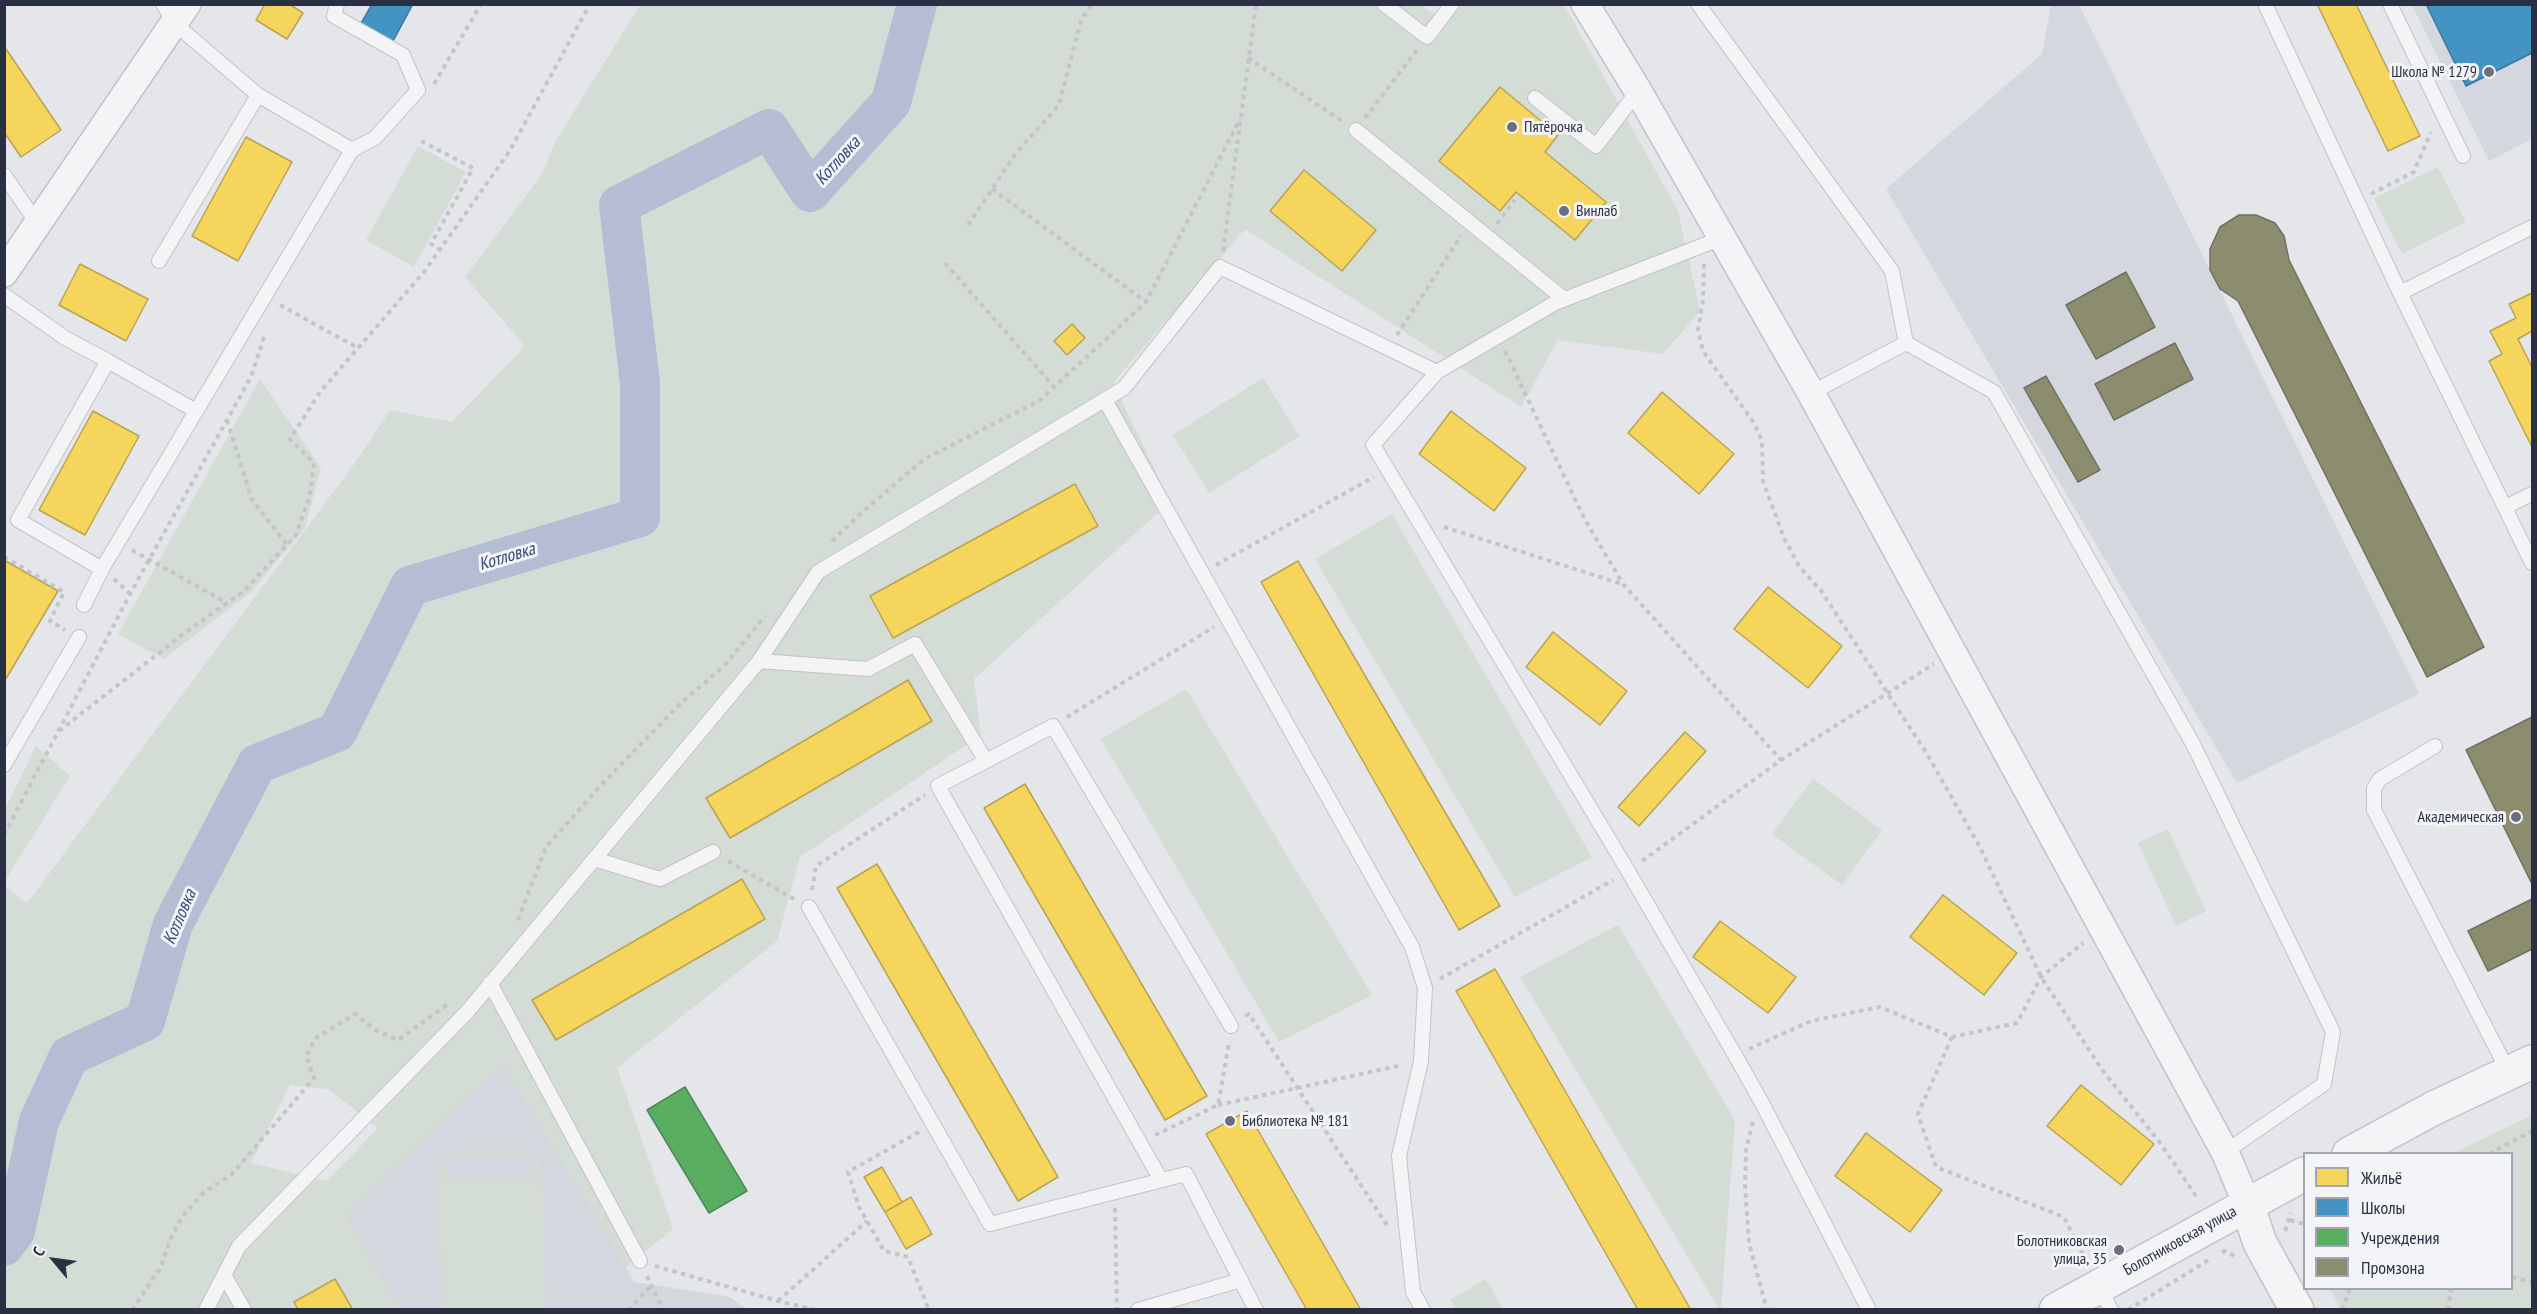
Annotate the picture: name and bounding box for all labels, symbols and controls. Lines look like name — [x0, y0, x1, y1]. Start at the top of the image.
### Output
place label: Школа № 1279 — [2391, 62, 2477, 82]
marker: Школа № 1279 — [2482, 65, 2496, 79]
place label: Пятёрочка — [1524, 117, 1583, 137]
marker: Пятёрочка — [1505, 120, 1519, 134]
water label: Котловка — [811, 132, 865, 190]
place label: Винлаб — [1576, 201, 1617, 221]
marker: Винлаб — [1557, 204, 1571, 218]
water label: Котловка — [476, 538, 538, 576]
place label: Академическая — [2418, 807, 2504, 827]
marker: Академическая — [2509, 810, 2523, 824]
water label: Котловка — [159, 886, 201, 948]
place label: Библиотека № 181 — [1242, 1111, 1349, 1131]
marker: Библиотека № 181 — [1223, 1114, 1237, 1128]
legend — [2303, 1152, 2513, 1290]
text: Жильё — [2361, 1166, 2402, 1189]
text: Школы — [2361, 1196, 2405, 1219]
street label: Болотниковская улица — [2120, 1202, 2240, 1280]
text: Учреждения — [2361, 1226, 2439, 1249]
north arrow — [24, 1230, 84, 1290]
place label: Болотниковская улица, 35 — [2017, 1231, 2107, 1269]
text: С — [28, 1243, 49, 1259]
marker: Болотниковская улица, 35 — [2112, 1243, 2126, 1257]
text: Промзона — [2361, 1256, 2425, 1279]

